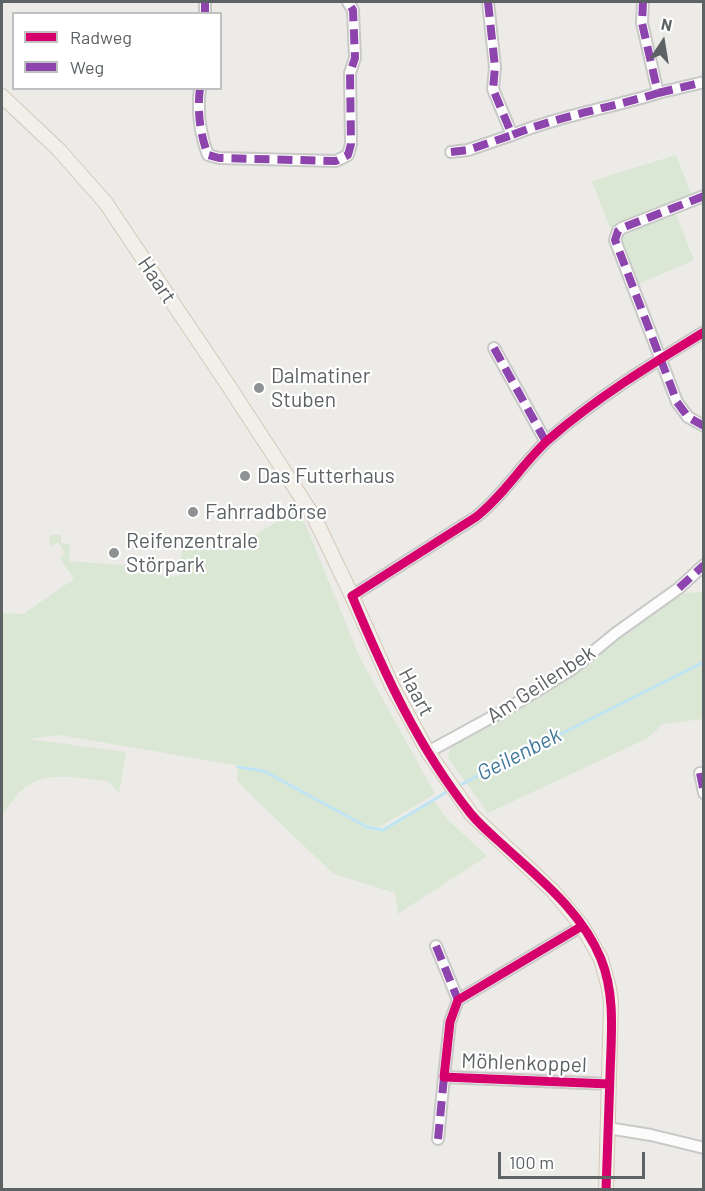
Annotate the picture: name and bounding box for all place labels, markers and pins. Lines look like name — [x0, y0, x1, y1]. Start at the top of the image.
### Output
place label: Dalmatiner Stuben — [271, 363, 370, 413]
marker: Dalmatiner Stuben — [252, 381, 266, 395]
place label: Das Futterhaus — [257, 463, 395, 489]
marker: Das Futterhaus — [238, 469, 252, 483]
place label: Fahrradbörse — [205, 499, 327, 525]
marker: Fahrradbörse — [186, 505, 200, 519]
place label: Reifenzentrale Störpark — [126, 528, 258, 578]
marker: Reifenzentrale Störpark — [107, 546, 121, 560]

